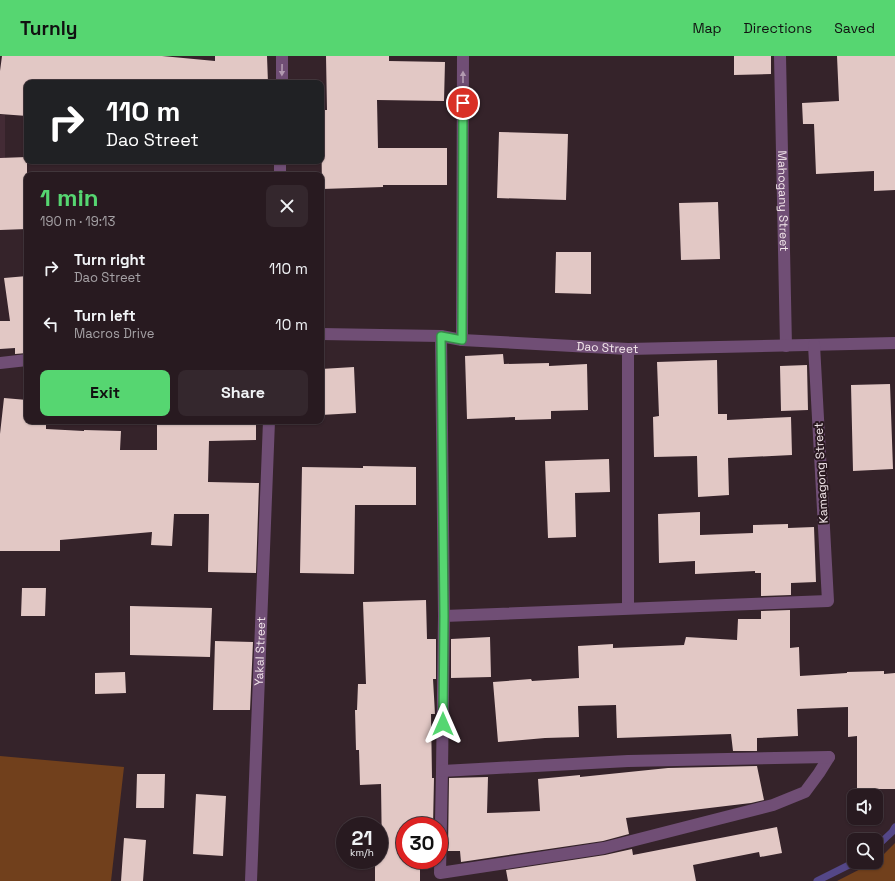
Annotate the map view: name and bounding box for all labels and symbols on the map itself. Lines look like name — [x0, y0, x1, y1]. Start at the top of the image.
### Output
one-way arrow — [279, 63, 285, 76]
one-way arrow — [460, 70, 466, 83]
pin — [446, 86, 480, 120]
street label: Mahogany Street — [774, 150, 792, 252]
street label: Dao Street — [576, 338, 639, 357]
street label: Kamagong Street — [810, 422, 832, 524]
street label: Yakal Street — [251, 616, 269, 686]
position arrow — [422, 703, 464, 745]
speed limit sign: 30 — [396, 817, 448, 869]

